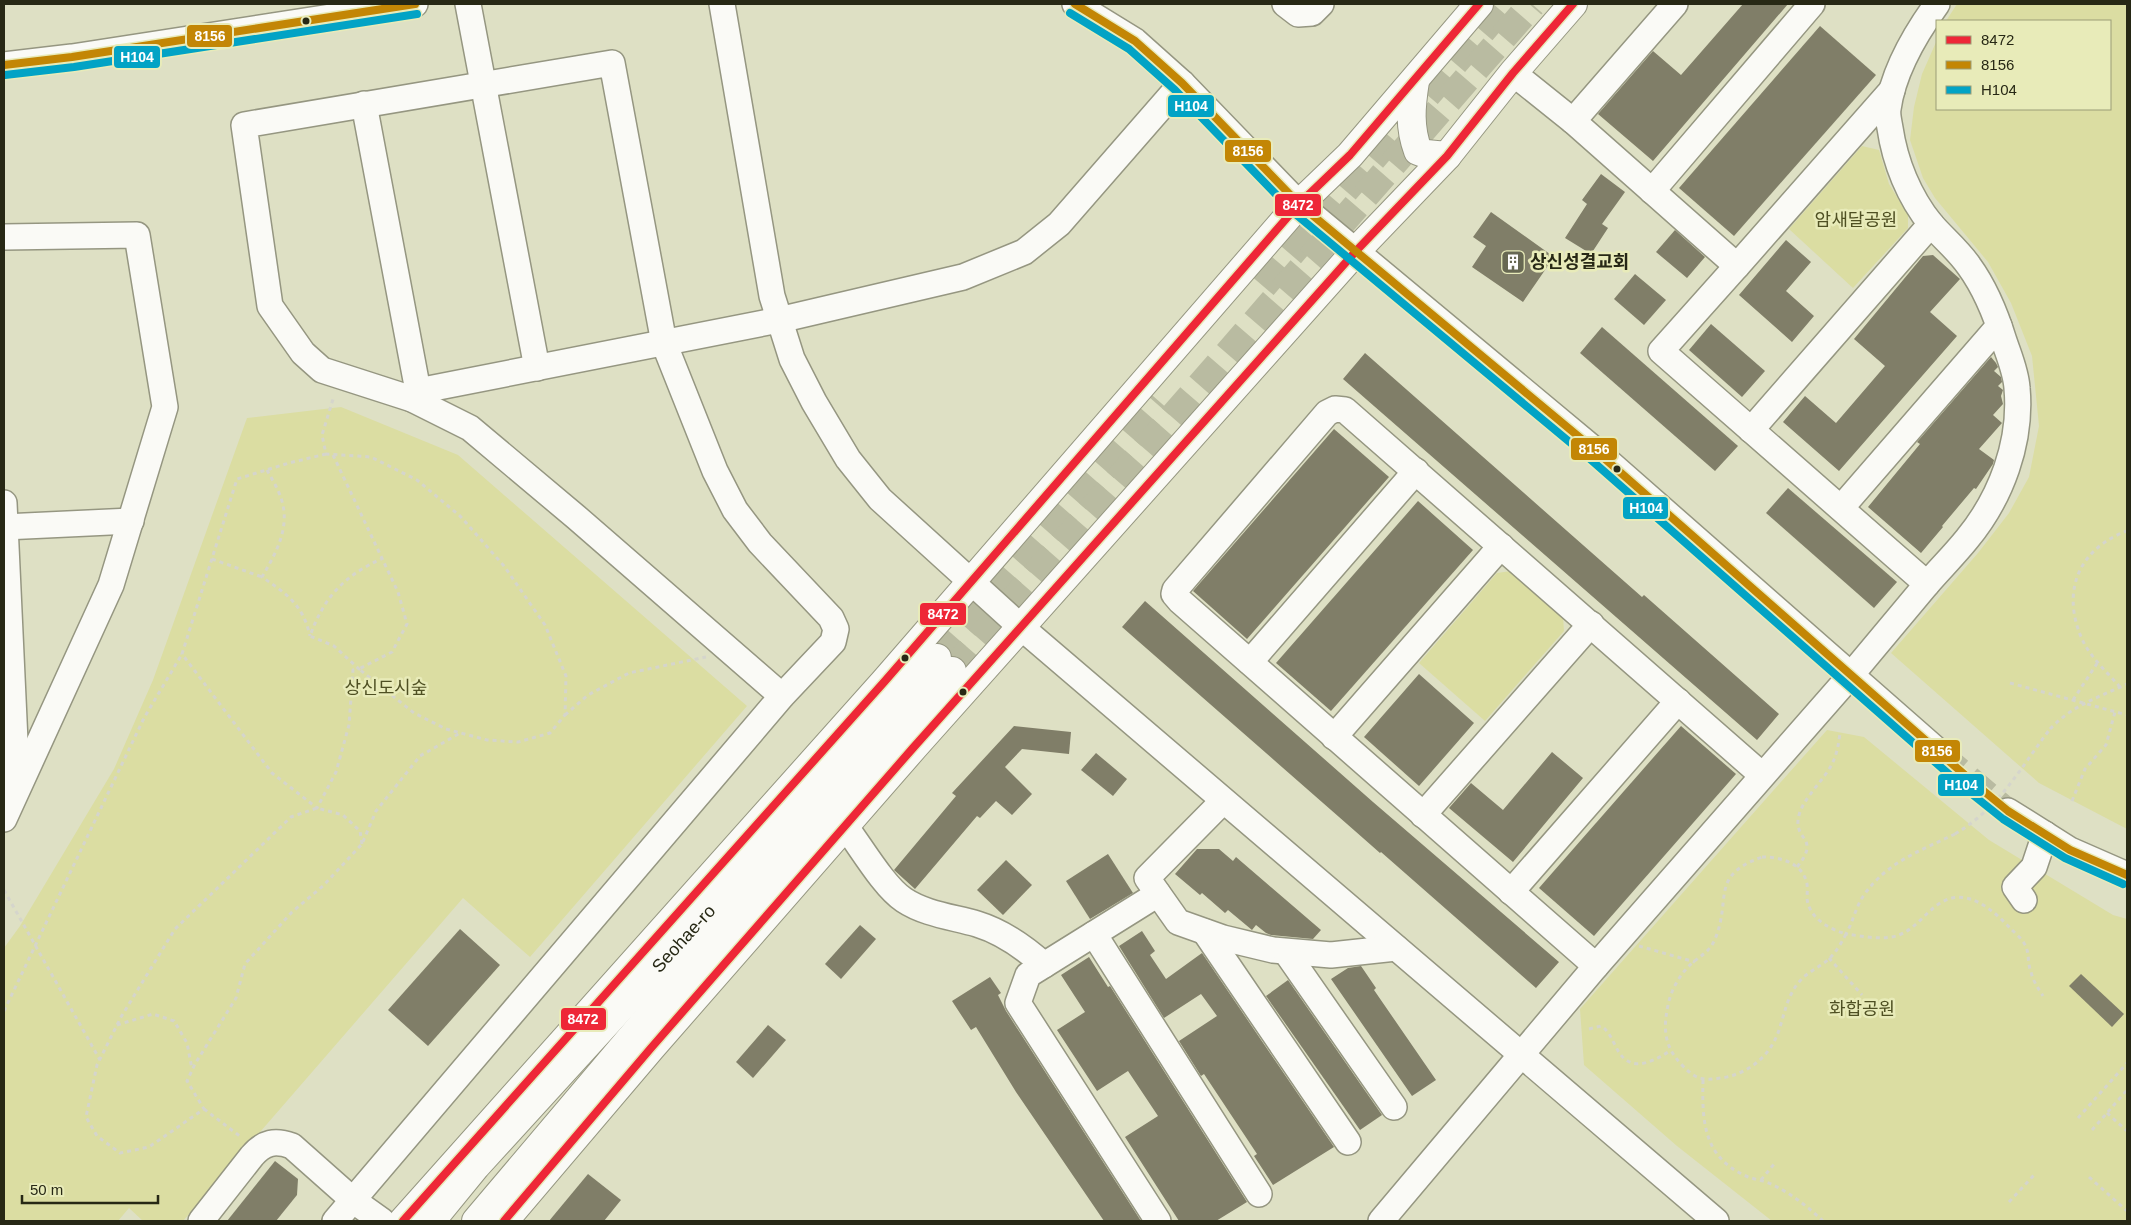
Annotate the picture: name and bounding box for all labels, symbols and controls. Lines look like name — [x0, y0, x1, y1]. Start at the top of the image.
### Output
unlabelled marker — [301, 16, 311, 26]
legend — [1936, 20, 2111, 110]
line badge: 8156 — [186, 24, 233, 48]
text: 8156 — [194, 28, 226, 44]
text: 8472 — [1981, 31, 2014, 48]
line badge: H104 — [113, 45, 161, 69]
text: H104 — [120, 49, 154, 65]
text: 8156 — [1981, 56, 2014, 73]
text: H104 — [1981, 81, 2017, 98]
line badge: H104 — [1167, 94, 1215, 118]
text: H104 — [1174, 98, 1208, 114]
line badge: 8156 — [1224, 139, 1272, 163]
text: 8156 — [1232, 143, 1264, 159]
line badge: 8472 — [1274, 193, 1322, 217]
text: 8472 — [1282, 197, 1314, 213]
park label: 암새달공원 — [1815, 210, 1897, 230]
building icon: 상신성결교회 — [1500, 249, 1526, 275]
place label: 상신성결교회 — [1530, 252, 1629, 272]
line badge: 8156 — [1570, 437, 1618, 461]
text: 8156 — [1578, 441, 1610, 457]
unlabelled marker — [1612, 464, 1622, 474]
line badge: H104 — [1622, 496, 1669, 520]
text: H104 — [1629, 500, 1663, 516]
line badge: 8472 — [919, 602, 967, 626]
text: 8472 — [927, 606, 959, 622]
unlabelled marker — [900, 653, 910, 663]
park label: 상신도시숲 — [345, 678, 427, 698]
unlabelled marker — [958, 687, 968, 697]
line badge: 8156 — [1914, 739, 1961, 763]
text: 8156 — [1921, 743, 1953, 759]
line badge: H104 — [1937, 773, 1985, 797]
text: H104 — [1944, 777, 1978, 793]
street label: Seohae-ro — [648, 901, 719, 976]
park label: 화합공원 — [1829, 999, 1895, 1019]
line badge: 8472 — [560, 1007, 607, 1031]
text: 8472 — [567, 1011, 599, 1027]
scale bar — [22, 1172, 159, 1204]
text: 50 m — [30, 1181, 63, 1198]

